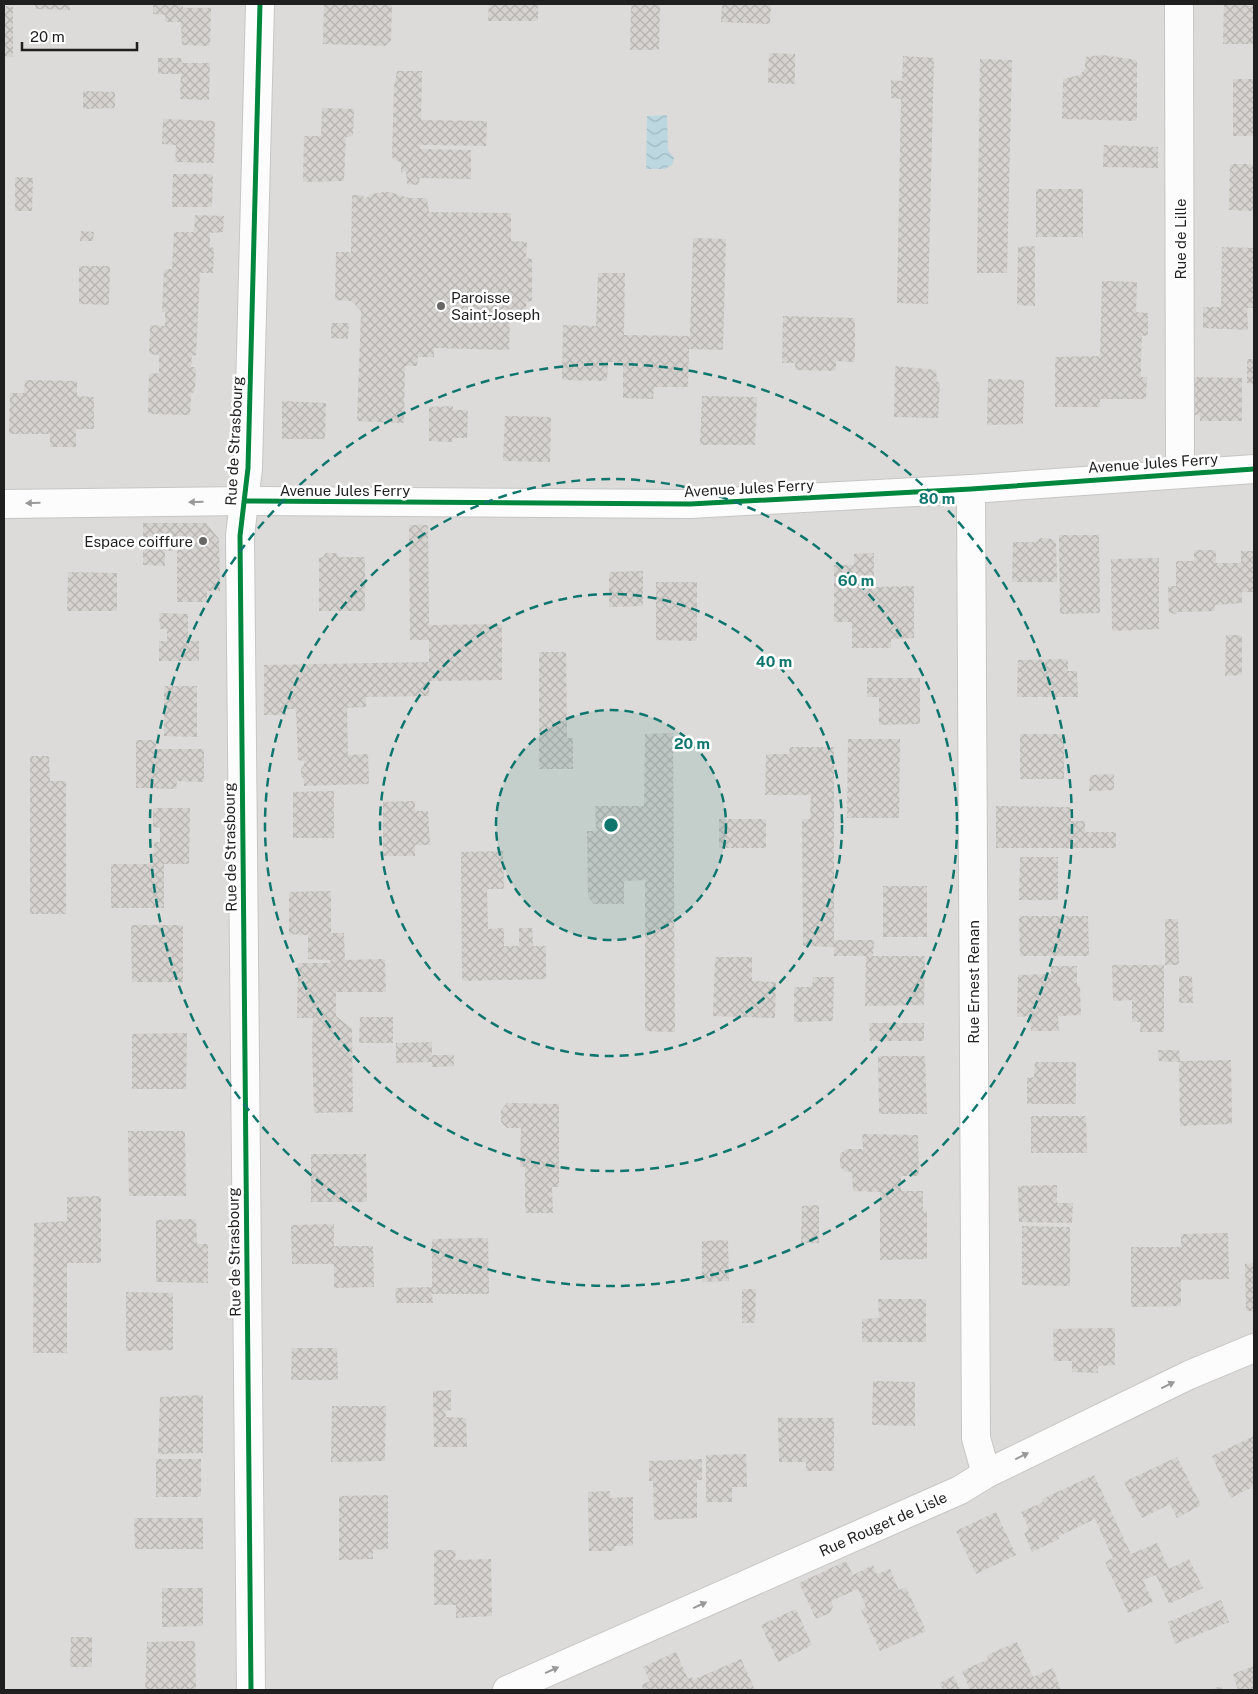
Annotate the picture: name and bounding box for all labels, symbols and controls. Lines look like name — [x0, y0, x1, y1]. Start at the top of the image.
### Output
scale bar — [22, 20, 138, 52]
text: 20 m — [30, 28, 65, 45]
street label: Rue de Lille — [1172, 198, 1189, 280]
place label: Paroisse Saint-Joseph — [451, 289, 540, 323]
marker: Paroisse Saint-Joseph — [435, 300, 447, 312]
street label: Rue de Strasbourg — [222, 376, 246, 506]
street label: Avenue Jules Ferry — [1087, 450, 1219, 476]
street label: Avenue Jules Ferry — [683, 476, 815, 500]
street label: Avenue Jules Ferry — [280, 482, 410, 499]
text: 80 m — [919, 490, 955, 507]
one-way arrow — [188, 498, 204, 506]
one-way arrow — [25, 500, 41, 508]
place label: Espace coiffure — [84, 533, 193, 550]
marker: Espace coiffure — [197, 535, 209, 547]
text: 60 m — [838, 572, 874, 589]
text: 40 m — [756, 653, 792, 670]
text: 20 m — [674, 735, 710, 752]
street label: Rue de Strasbourg — [220, 782, 240, 912]
centre of rings — [602, 816, 620, 834]
street label: Rue Ernest Renan — [965, 920, 982, 1044]
street label: Rue de Strasbourg — [224, 1187, 244, 1317]
one-way arrow — [1161, 1381, 1176, 1389]
one-way arrow — [1015, 1452, 1029, 1460]
street label: Rue Rouget de Lisle — [817, 1488, 949, 1560]
one-way arrow — [693, 1600, 707, 1608]
one-way arrow — [545, 1666, 559, 1674]

